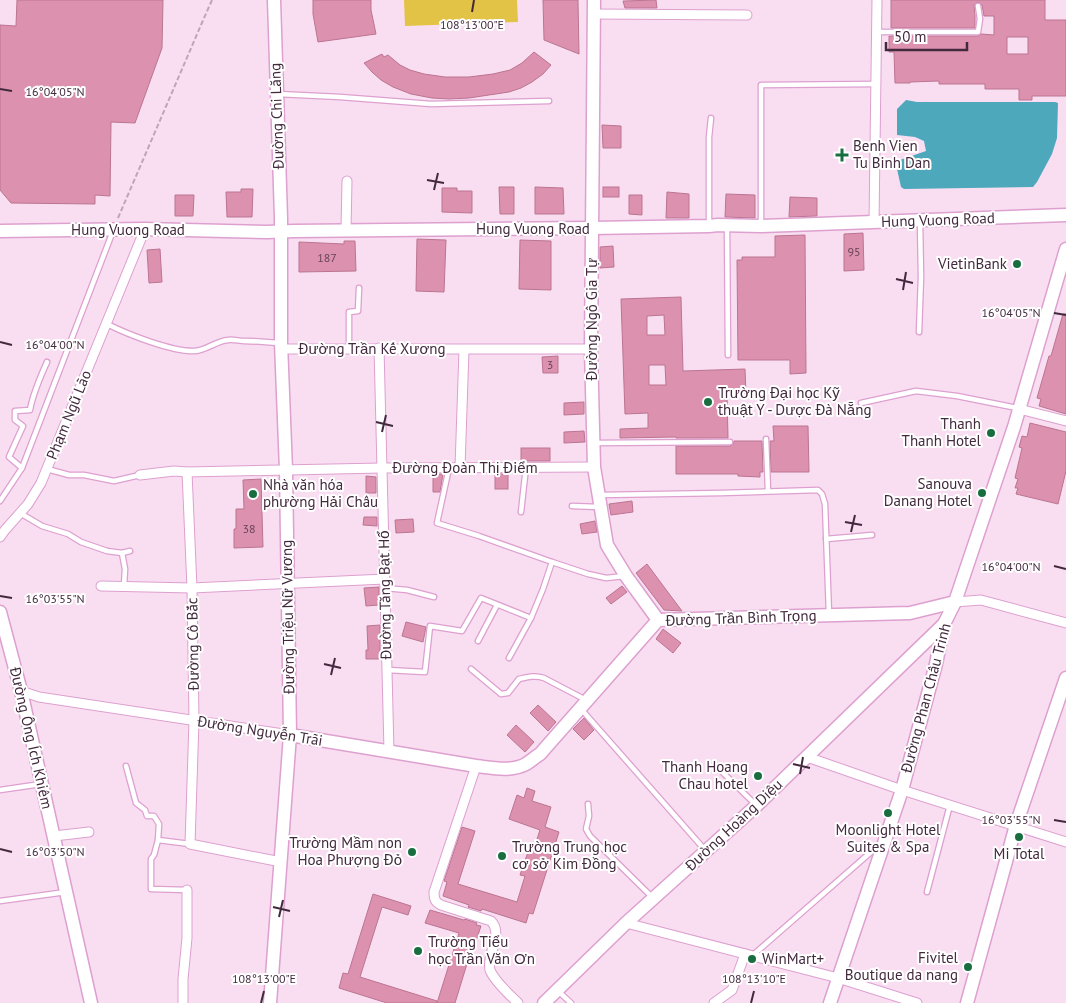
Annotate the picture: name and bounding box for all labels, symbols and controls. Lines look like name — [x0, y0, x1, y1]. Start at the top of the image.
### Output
text: 108°13'00"E — [440, 17, 504, 32]
scale bar — [886, 20, 967, 52]
text: 50 m — [894, 27, 927, 46]
street label: Đường Chi Lăng — [265, 63, 288, 170]
text: 16°04'05"N — [25, 84, 85, 99]
place label: Benh Vien Tu Binh Dan — [853, 136, 931, 172]
marker: Benh Vien Tu Binh Dan — [835, 148, 849, 162]
street label: Hung Vuong Road — [881, 208, 995, 231]
street label: Hung Vuong Road — [476, 219, 590, 238]
street label: Hung Vuong Road — [71, 220, 185, 239]
house number: 95 — [847, 244, 861, 259]
house number: 187 — [317, 250, 337, 265]
place label: VietinBank — [937, 254, 1008, 273]
street label: Đường Ngô Gia Tự — [582, 258, 601, 381]
marker: VietinBank — [1011, 258, 1023, 270]
text: 16°04'05"N — [981, 305, 1041, 320]
text: 16°04'00"N — [25, 337, 85, 352]
street label: Đường Trần Kế Xương — [298, 339, 445, 358]
house number: 3 — [547, 357, 553, 372]
street label: Phạm Ngũ Lão — [42, 367, 95, 462]
place label: Trường Đại học Kỹ thuật Y - Dược Đà Nẵng — [718, 383, 871, 419]
marker: Trường Đại học Kỹ thuật Y - Dược Đà Nẵng — [702, 396, 714, 408]
place label: Thanh Thanh Hotel — [902, 414, 982, 450]
marker: Thanh Thanh Hotel — [985, 427, 997, 439]
street label: Đường Đoàn Thị Điểm — [391, 458, 538, 477]
place label: Sanouva Danang Hotel — [884, 474, 973, 510]
place label: Nhà văn hóa phường Hải Châu — [263, 475, 378, 511]
marker: Sanouva Danang Hotel — [976, 487, 988, 499]
marker: Nhà văn hóa phường Hải Châu — [247, 488, 259, 500]
house number: 38 — [242, 521, 256, 536]
street label: Đường Tăng Bạt Hổ — [374, 530, 395, 661]
street label: Đường Triệu Nữ Vương — [277, 540, 298, 695]
text: 16°04'00"N — [981, 559, 1041, 574]
text: 16°03'55"N — [25, 591, 85, 606]
street label: Đường Cô Bắc — [182, 597, 203, 692]
street label: Đường Trần Bình Trọng — [664, 605, 817, 630]
street label: Đường Phan Châu Trinh — [896, 621, 955, 776]
street label: Đường Ông Ích Khiêm — [6, 664, 57, 811]
street label: Đường Nguyễn Trãi — [195, 711, 324, 750]
place label: Thanh Hoang Chau hotel — [662, 757, 749, 793]
marker: Thanh Hoang Chau hotel — [752, 770, 764, 782]
street label: Đường Hoàng Diệu — [680, 775, 786, 875]
marker: Moonlight Hotel Suites & Spa — [882, 807, 894, 819]
text: 16°03'55"N — [981, 812, 1041, 827]
place label: Moonlight Hotel Suites & Spa — [836, 820, 941, 856]
marker: Mi Total — [1013, 831, 1025, 843]
place label: Trường Mầm non Hoa Phượng Đỏ — [289, 833, 402, 869]
place label: Trường Trung học cơ sở Kim Đồng — [512, 837, 627, 873]
text: 16°03'50"N — [25, 844, 85, 859]
place label: Mi Total — [994, 844, 1045, 863]
marker: Trường Mầm non Hoa Phượng Đỏ — [406, 846, 418, 858]
marker: Trường Trung học cơ sở Kim Đồng — [496, 850, 508, 862]
place label: Trường Tiểu học Trần Văn Ơn — [428, 932, 535, 968]
marker: Trường Tiểu học Trần Văn Ơn — [412, 945, 424, 957]
place label: Fivitel Boutique da nang — [845, 948, 959, 984]
place label: WinMart+ — [762, 949, 824, 968]
marker: WinMart+ — [746, 953, 758, 965]
marker: Fivitel Boutique da nang — [962, 961, 974, 973]
text: 108°13'00"E — [232, 971, 296, 986]
text: 108°13'10"E — [722, 971, 786, 986]

